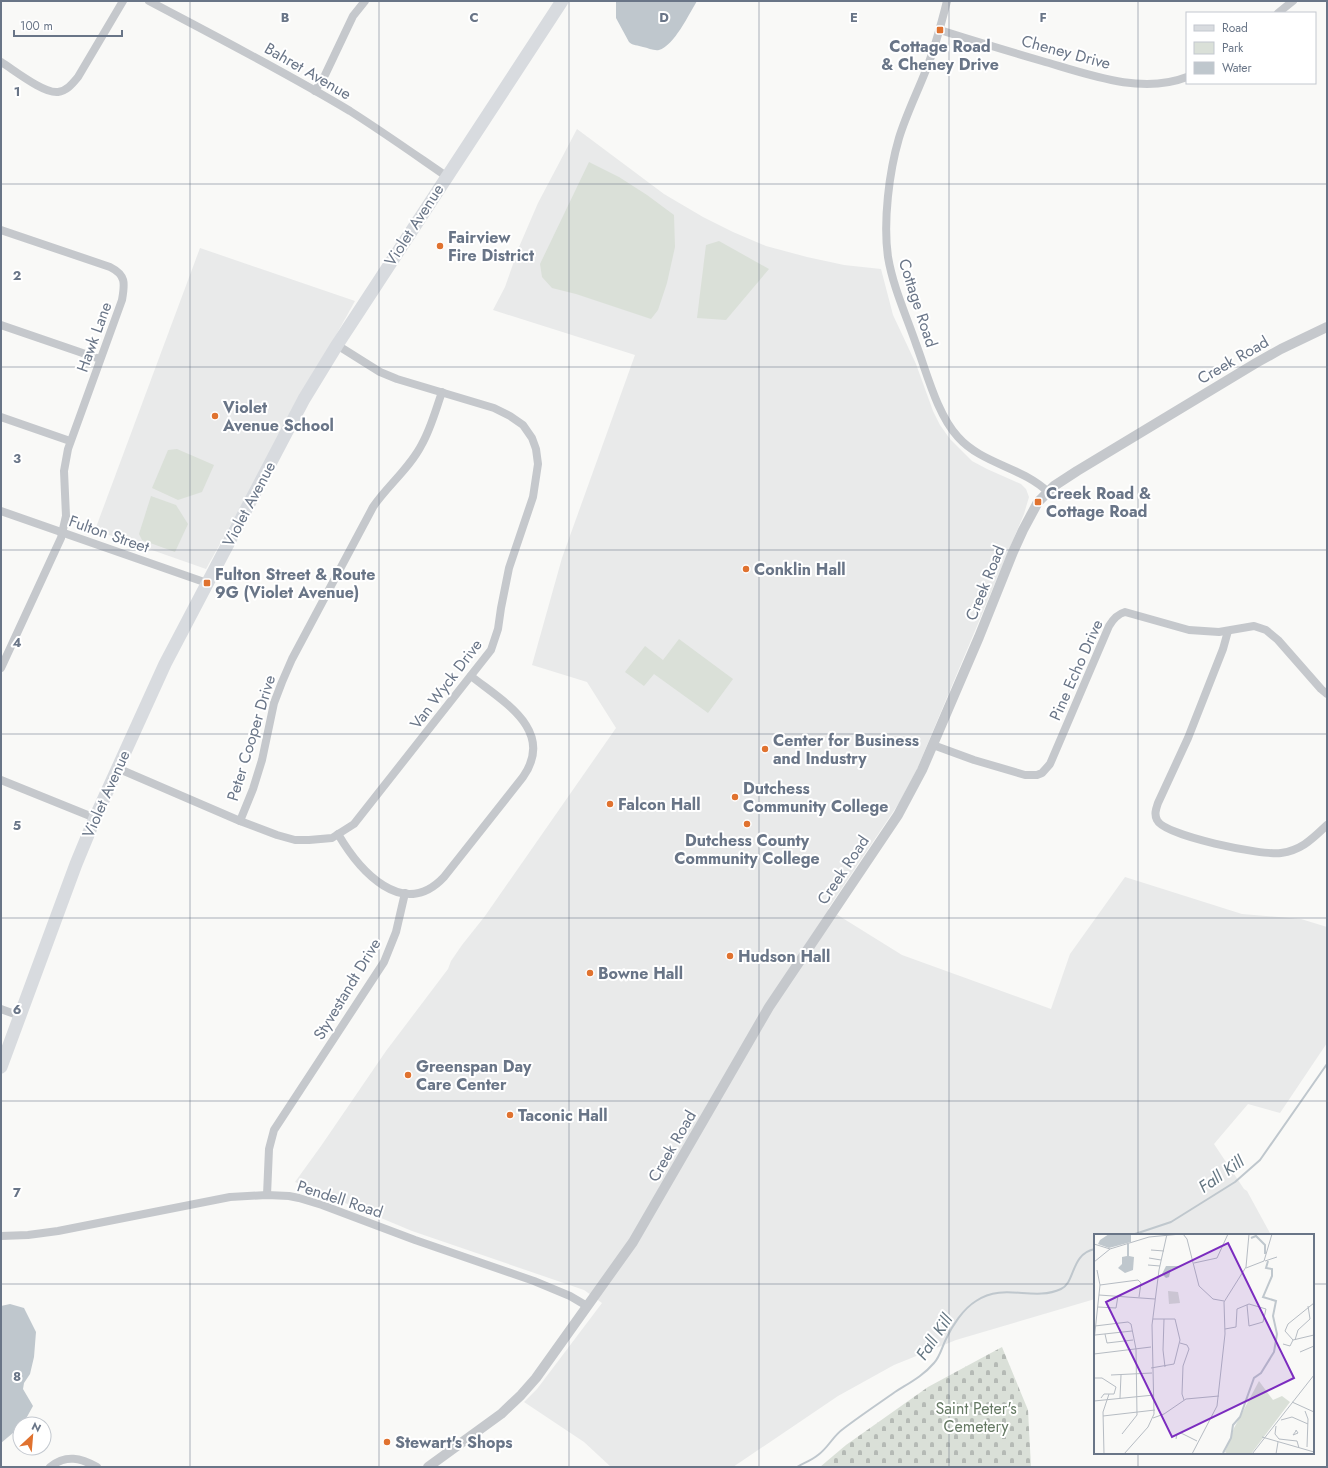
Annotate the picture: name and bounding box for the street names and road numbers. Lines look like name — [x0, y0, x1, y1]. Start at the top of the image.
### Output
street label: Cheney Drive — [1019, 29, 1113, 75]
street label: Bahret Avenue — [260, 37, 356, 105]
street label: Violet Avenue — [379, 179, 449, 271]
street label: Cottage Road — [893, 256, 943, 350]
street label: Hawk Lane — [71, 299, 117, 375]
street label: Creek Road — [1193, 330, 1273, 390]
street label: Violet Avenue — [217, 457, 281, 551]
street label: Fulton Street — [66, 509, 152, 559]
street label: Creek Road — [960, 542, 1010, 624]
street label: Pine Echo Drive — [1043, 616, 1109, 724]
street label: Van Wyck Drive — [404, 634, 488, 734]
street label: Peter Cooper Drive — [221, 672, 281, 804]
street label: Violet Avenue — [76, 746, 136, 842]
street label: Creek Road — [811, 831, 875, 909]
street label: Styvestandt Drive — [308, 934, 386, 1044]
street label: Creek Road — [642, 1106, 702, 1186]
street label: Pendell Road — [294, 1174, 386, 1224]

